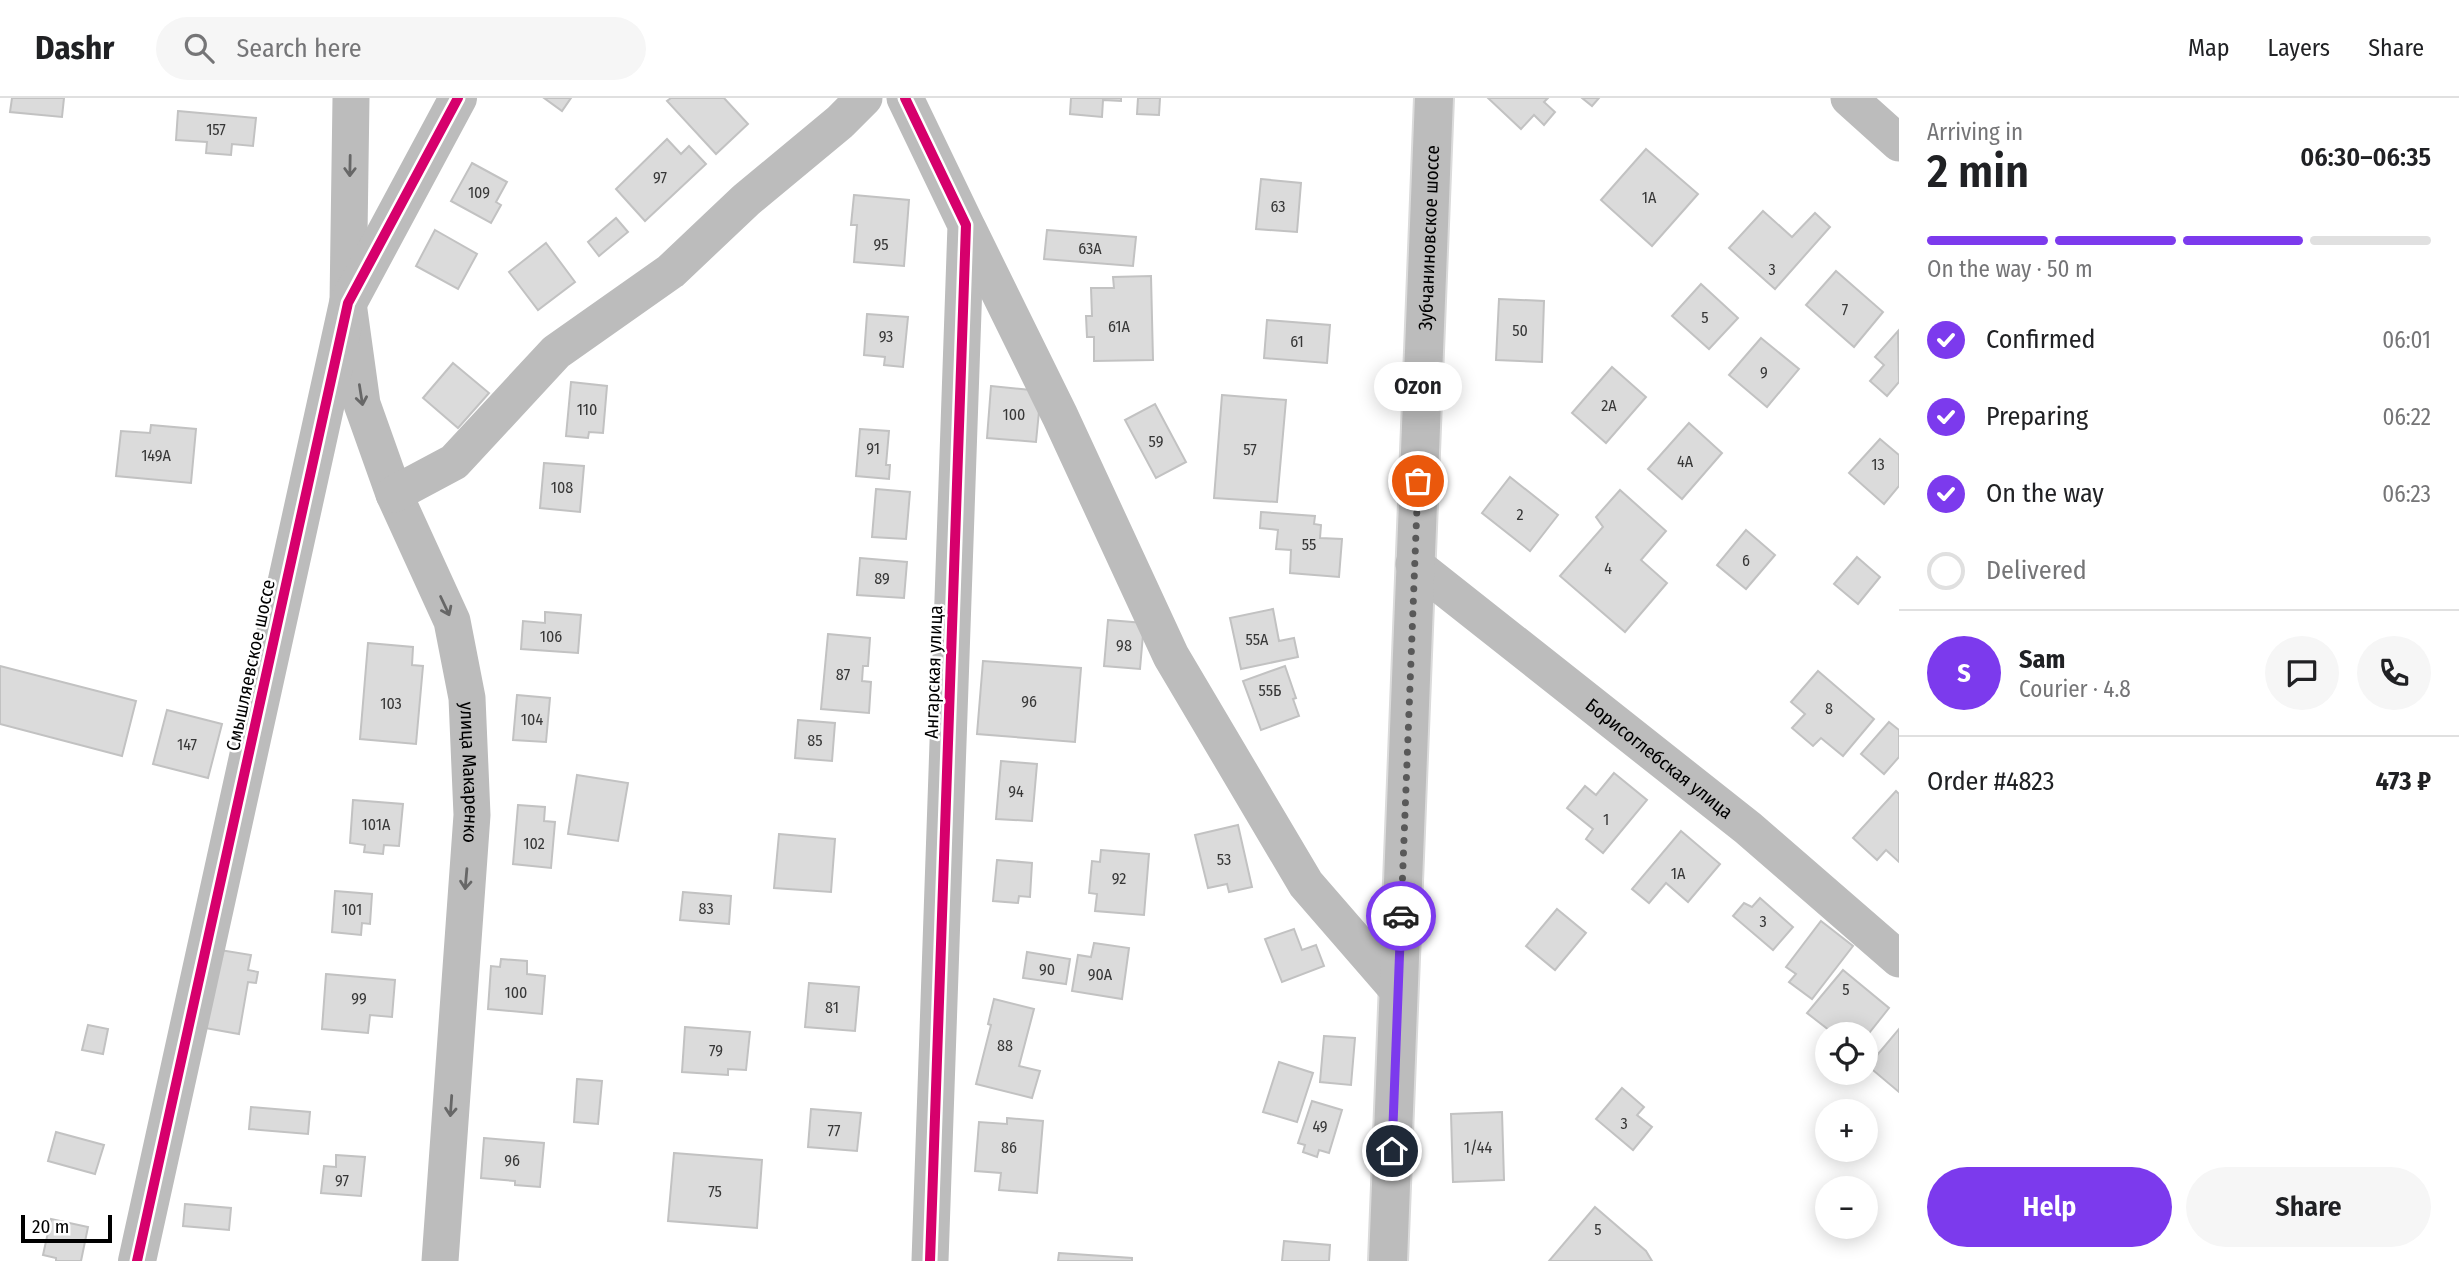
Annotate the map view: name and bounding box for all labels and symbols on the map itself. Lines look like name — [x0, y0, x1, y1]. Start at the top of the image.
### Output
house number: 157 — [206, 120, 226, 139]
street label: Зубчаниновское шоссе — [1414, 145, 1444, 331]
one-way arrow — [343, 154, 357, 177]
house number: 97 — [653, 168, 668, 187]
house number: 109 — [468, 183, 490, 202]
house number: 1А — [1642, 188, 1657, 207]
house number: 63 — [1270, 197, 1286, 216]
house number: 95 — [873, 235, 889, 254]
house number: 63А — [1078, 239, 1102, 258]
house number: 3 — [1768, 260, 1776, 279]
house number: 7 — [1842, 300, 1849, 319]
house number: 5 — [1701, 308, 1709, 327]
house number: 61А — [1108, 317, 1131, 336]
house number: 50 — [1512, 321, 1528, 340]
house number: 93 — [879, 327, 893, 346]
house number: 61 — [1290, 332, 1304, 351]
callout: Ozon — [1374, 362, 1462, 411]
house number: 9 — [1760, 363, 1768, 382]
one-way arrow — [355, 383, 368, 406]
house number: 2А — [1601, 396, 1617, 415]
house number: 110 — [577, 400, 597, 419]
house number: 100 — [1003, 405, 1025, 424]
house number: 59 — [1149, 432, 1164, 451]
house number: 91 — [866, 439, 880, 458]
house number: 57 — [1243, 440, 1257, 459]
house number: 149А — [141, 446, 171, 465]
pin — [1388, 451, 1448, 511]
house number: 4А — [1677, 452, 1694, 471]
house number: 13 — [1871, 455, 1885, 474]
house number: 108 — [551, 478, 573, 497]
house number: 2 — [1516, 505, 1524, 524]
house number: 55 — [1302, 535, 1316, 554]
house number: 6 — [1742, 551, 1750, 570]
house number: 4 — [1604, 559, 1612, 578]
house number: 89 — [874, 569, 890, 588]
street label: Смышляевское шоссе — [221, 577, 280, 753]
one-way arrow — [439, 594, 452, 616]
street label: Ангарская улица — [920, 605, 947, 739]
house number: 106 — [540, 627, 562, 646]
house number: 55А — [1245, 630, 1269, 649]
house number: 98 — [1116, 636, 1132, 655]
house number: 87 — [836, 665, 851, 684]
house number: 55Б — [1258, 681, 1282, 700]
house number: 96 — [1021, 692, 1037, 711]
street label: Борисоглебская улица — [1581, 693, 1737, 824]
house number: 103 — [380, 694, 402, 713]
house number: 8 — [1825, 699, 1833, 718]
street label: улица Макаренко — [455, 701, 483, 844]
house number: 104 — [521, 710, 543, 729]
house number: 85 — [807, 731, 823, 750]
house number: 147 — [177, 735, 198, 754]
house number: 94 — [1008, 782, 1024, 801]
house number: 1 — [1603, 810, 1609, 829]
house number: 101А — [362, 815, 391, 834]
house number: 102 — [523, 834, 545, 853]
house number: 53 — [1217, 850, 1231, 869]
house number: 1А — [1671, 864, 1686, 883]
one-way arrow — [459, 867, 472, 890]
house number: 92 — [1112, 869, 1126, 888]
courier — [1366, 881, 1436, 951]
house number: 83 — [698, 899, 714, 918]
house number: 101 — [342, 900, 362, 919]
house number: 3 — [1759, 912, 1767, 931]
house number: 90 — [1039, 960, 1055, 979]
house number: 90А — [1088, 965, 1113, 984]
house number: 5 — [1842, 980, 1850, 999]
house number: 100 — [505, 983, 527, 1002]
house number: 99 — [351, 989, 367, 1008]
house number: 81 — [825, 998, 839, 1017]
house number: 88 — [997, 1036, 1013, 1055]
house number: 79 — [709, 1041, 723, 1060]
one-way arrow — [444, 1094, 457, 1117]
house number: 3 — [1620, 1114, 1628, 1133]
house number: 49 — [1312, 1117, 1328, 1136]
house number: 77 — [827, 1121, 841, 1140]
pin — [1362, 1121, 1422, 1181]
house number: 86 — [1001, 1138, 1017, 1157]
house number: 1/44 — [1464, 1138, 1492, 1157]
house number: 96 — [504, 1151, 520, 1170]
house number: 97 — [335, 1171, 350, 1190]
house number: 75 — [708, 1182, 722, 1201]
scale bar — [21, 1212, 112, 1244]
house number: 5 — [1594, 1220, 1602, 1239]

